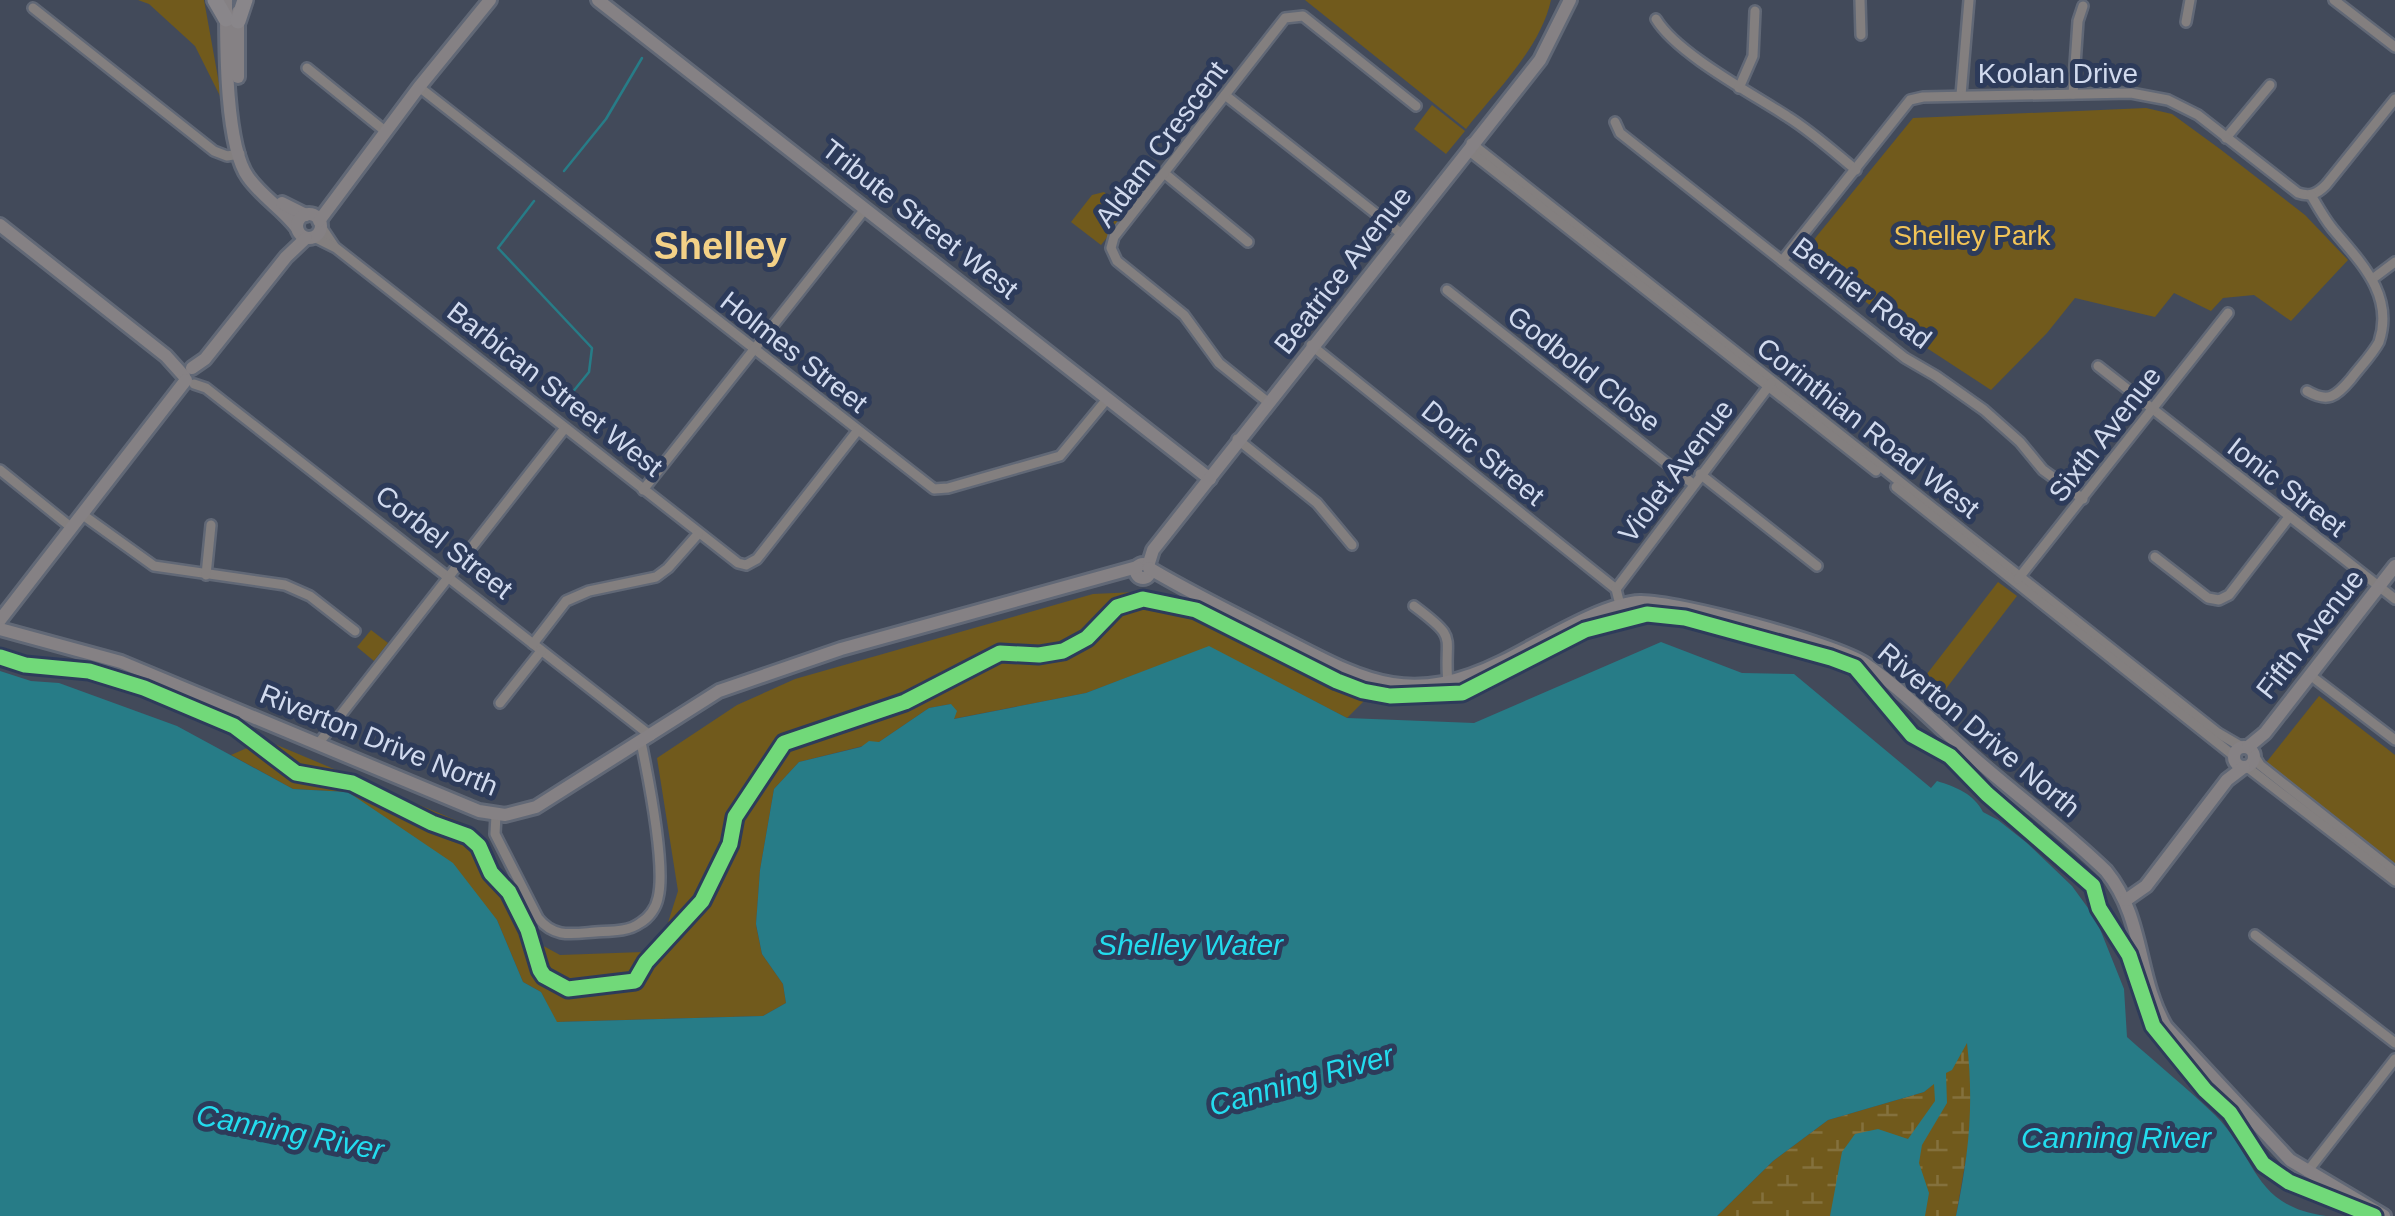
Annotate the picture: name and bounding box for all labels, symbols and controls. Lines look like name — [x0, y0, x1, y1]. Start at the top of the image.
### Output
street label: Aldam Crescent — [1089, 55, 1233, 233]
street label: Koolan Drive — [1978, 58, 2138, 89]
street label: Tribute Street West — [816, 133, 1024, 305]
street label: Beatrice Avenue — [1268, 180, 1418, 360]
park label: Shelley Park — [1893, 220, 2052, 251]
district label: Shelley — [653, 225, 787, 267]
street label: Bernier Road — [1787, 231, 1937, 355]
street label: Holmes Street — [715, 285, 874, 419]
street label: Barbican Street West — [441, 296, 669, 483]
street label: Godbold Close — [1501, 300, 1667, 438]
street label: Corinthian Road West — [1751, 332, 1985, 525]
street label: Sixth Avenue — [2043, 360, 2167, 508]
street label: Doric Street — [1416, 394, 1550, 512]
street label: Violet Avenue — [1612, 394, 1740, 548]
street label: Ionic Street — [2222, 431, 2353, 543]
street label: Corbel Street — [369, 479, 519, 605]
street label: Fifth Avenue — [2250, 563, 2370, 705]
street label: Riverton Drive North — [1872, 637, 2086, 823]
street label: Riverton Drive North — [256, 678, 502, 802]
water label: Shelley Water — [1097, 928, 1284, 961]
water label: Canning River — [1205, 1038, 1398, 1122]
water label: Canning River — [194, 1098, 387, 1167]
water label: Canning River — [2021, 1121, 2212, 1154]

